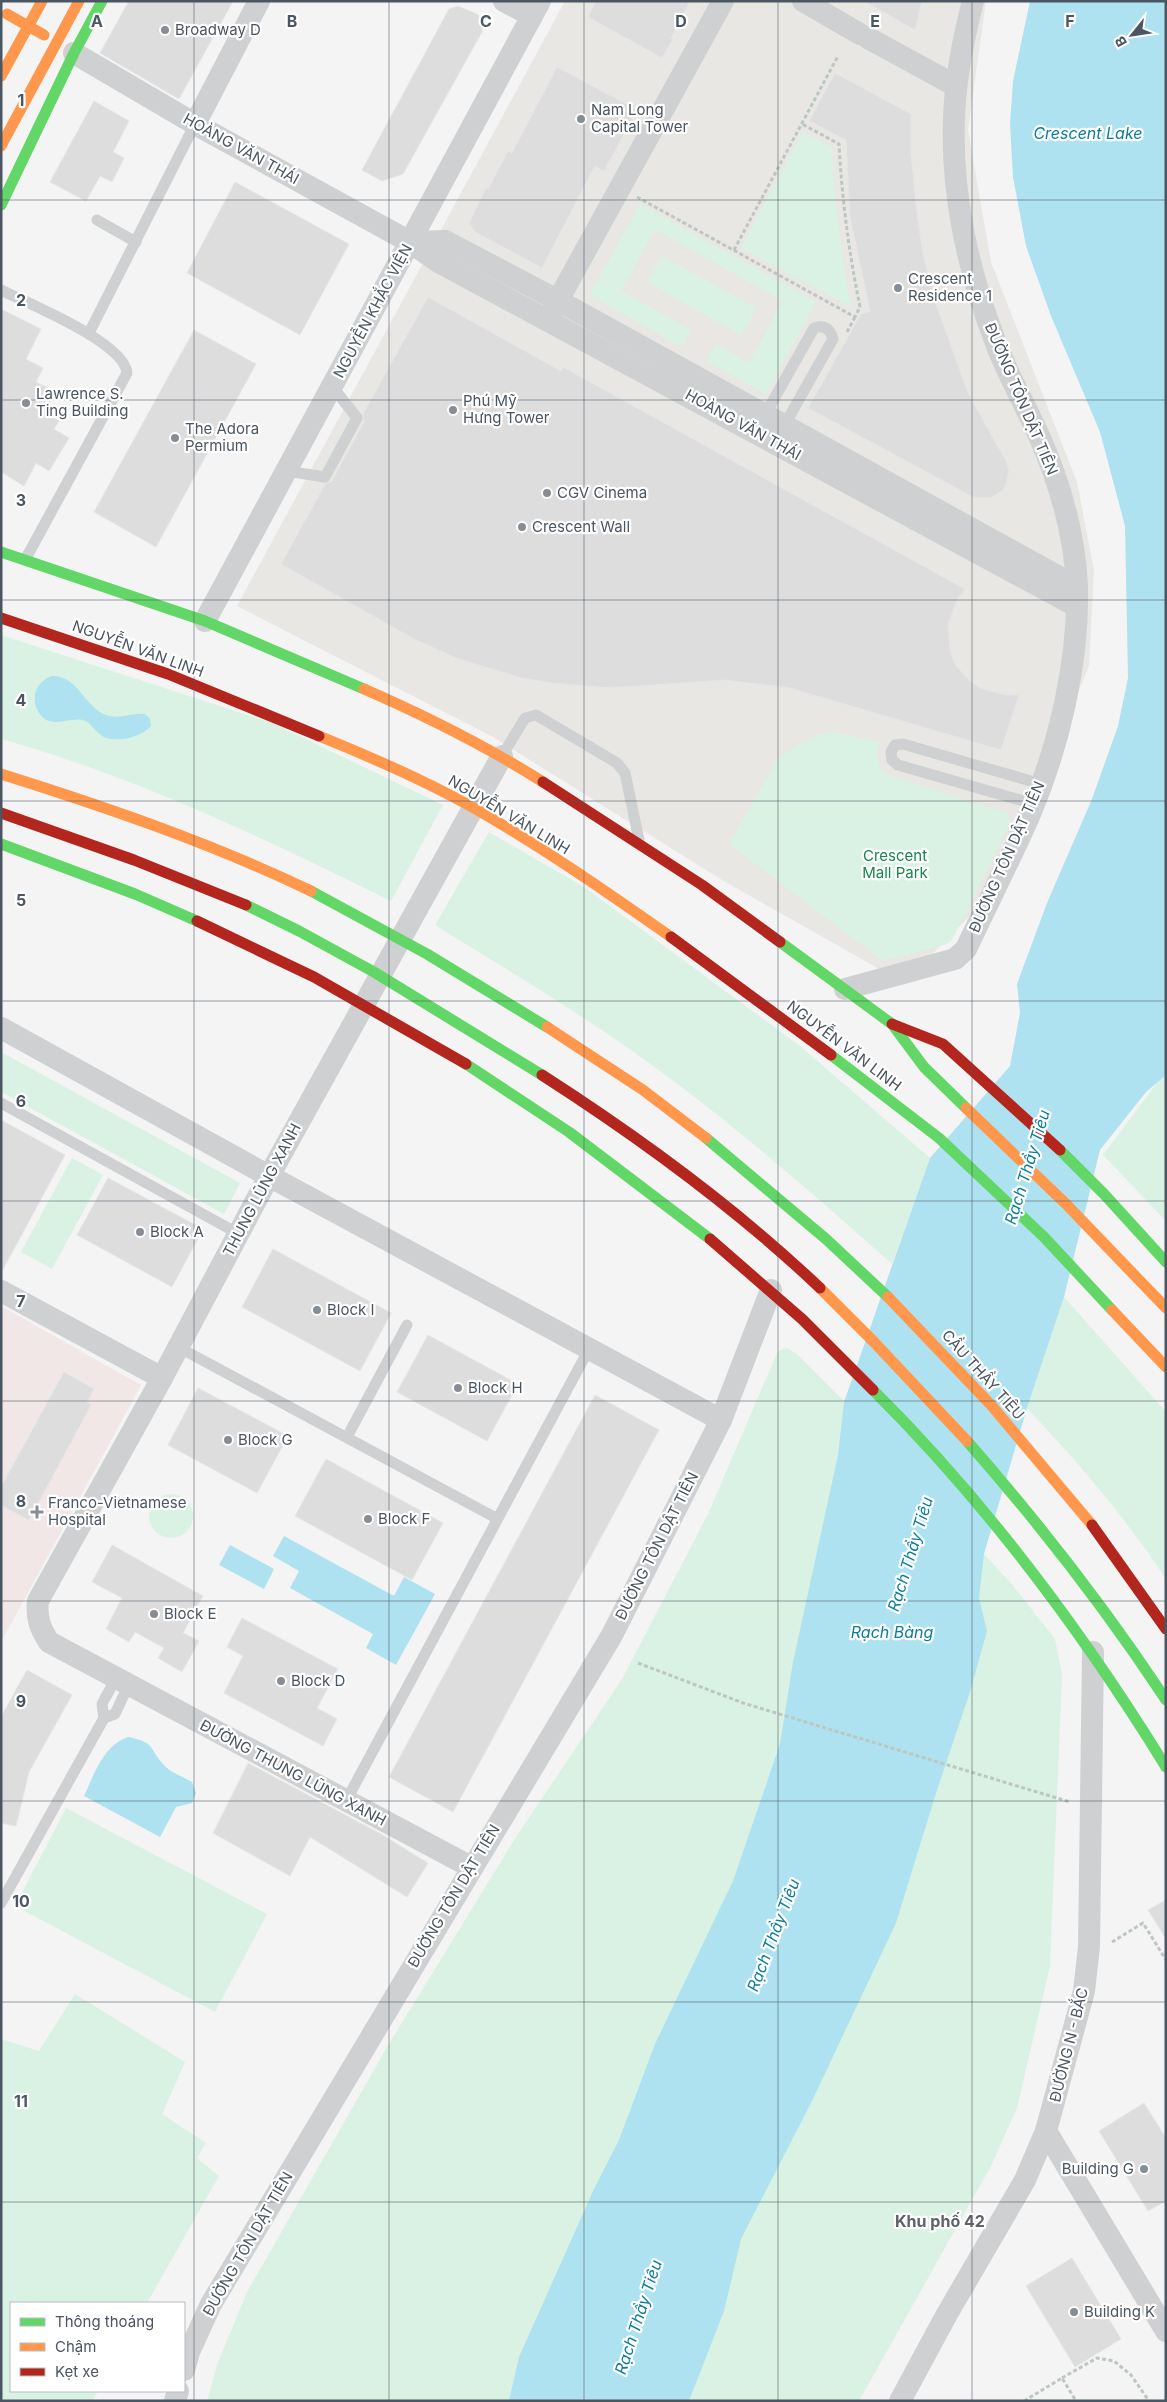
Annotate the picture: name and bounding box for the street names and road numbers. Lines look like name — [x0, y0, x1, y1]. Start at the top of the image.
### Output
street label: HOÀNG VĂN THÁI — [180, 109, 303, 188]
street label: NGUYỄN KHẮC VIỆN — [327, 239, 416, 381]
street label: ĐƯỜNG TÔN DẬT TIÊN — [981, 320, 1062, 478]
street label: HOÀNG VĂN THÁI — [682, 385, 805, 464]
street label: NGUYỄN VĂN LINH — [70, 614, 207, 681]
street label: NGUYỄN VĂN LINH — [445, 769, 575, 858]
street label: ĐƯỜNG TÔN DẬT TIÊN — [965, 778, 1048, 935]
street label: NGUYỄN VĂN LINH — [783, 995, 907, 1095]
street label: THUNG LŨNG XANH — [218, 1120, 305, 1260]
street label: CẦU THẦY TIÊU — [938, 1324, 1030, 1424]
street label: ĐƯỜNG TÔN DẬT TIÊN — [611, 1469, 702, 1623]
street label: ĐƯỜNG THUNG LŨNG XANH — [197, 1715, 390, 1830]
street label: ĐƯỜNG TÔN DẬT TIÊN — [403, 1821, 504, 1971]
street label: ĐƯỜNG N - BẮC — [1043, 1985, 1092, 2104]
street label: ĐƯỜNG TÔN DẬT TIÊN — [198, 2168, 297, 2319]

